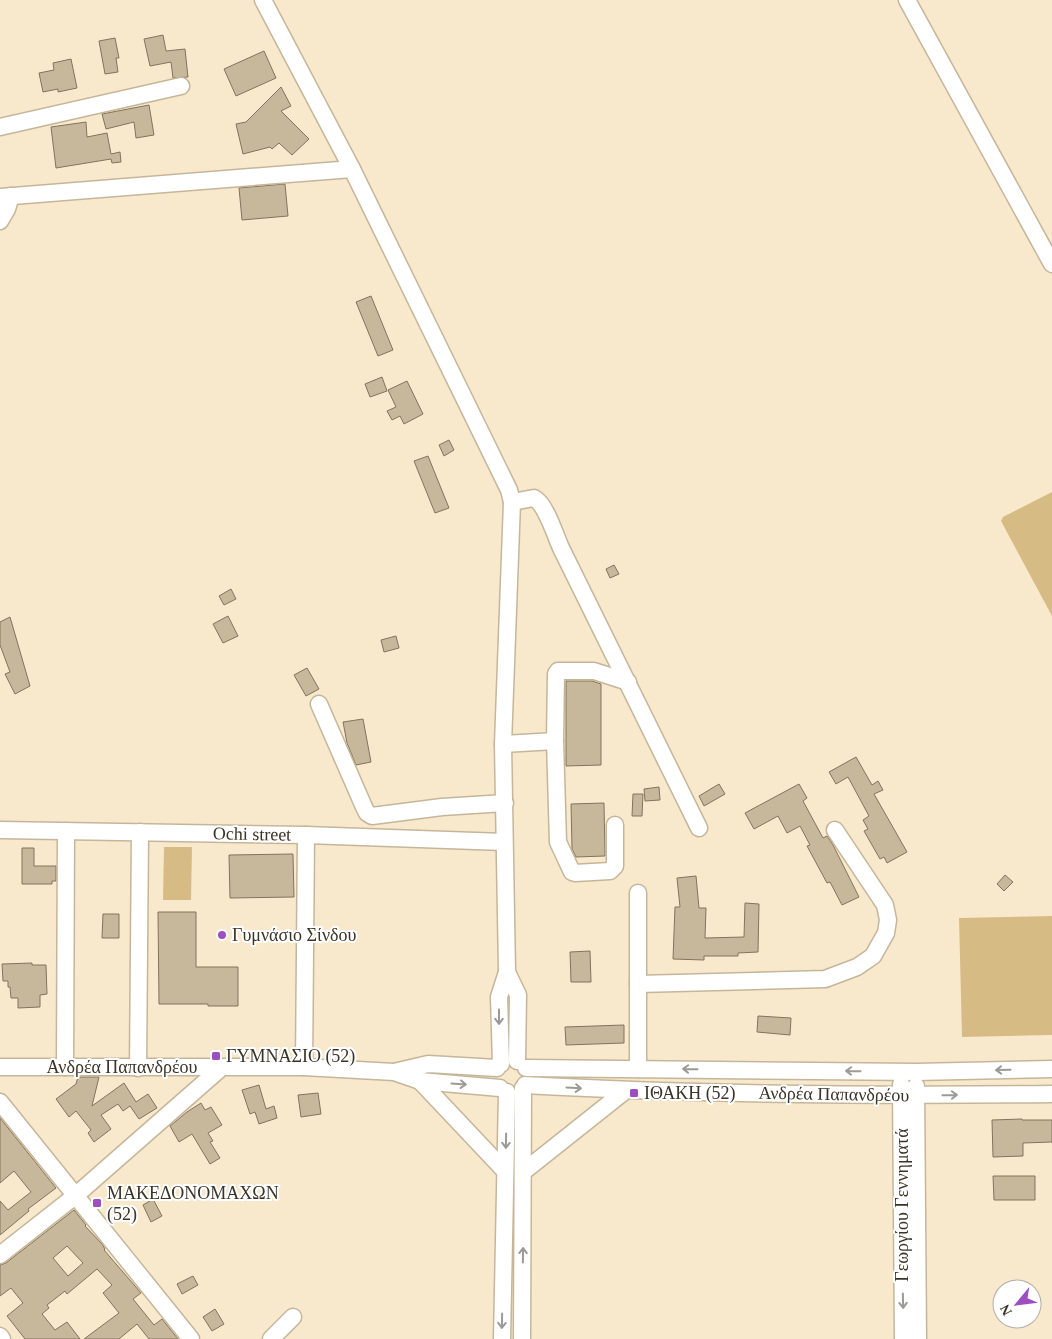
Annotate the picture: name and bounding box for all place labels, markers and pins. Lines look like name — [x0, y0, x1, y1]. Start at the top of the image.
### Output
place label: Γυμνάσιο Σίνδου — [232, 925, 357, 945]
marker: Γυμνάσιο Σίνδου — [216, 929, 228, 941]
place label: ΓΥΜΝΑΣΙΟ (52) — [226, 1046, 355, 1067]
marker: ΓΥΜΝΑΣΙΟ (52) — [210, 1050, 222, 1062]
place label: ΙΘΑΚΗ (52) — [644, 1083, 736, 1104]
marker: ΙΘΑΚΗ (52) — [628, 1087, 640, 1099]
place label: ΜΑΚΕΔΟΝΟΜΑΧΩΝ (52) — [107, 1183, 279, 1225]
marker: ΜΑΚΕΔΟΝΟΜΑΧΩΝ (52) — [91, 1197, 103, 1209]

